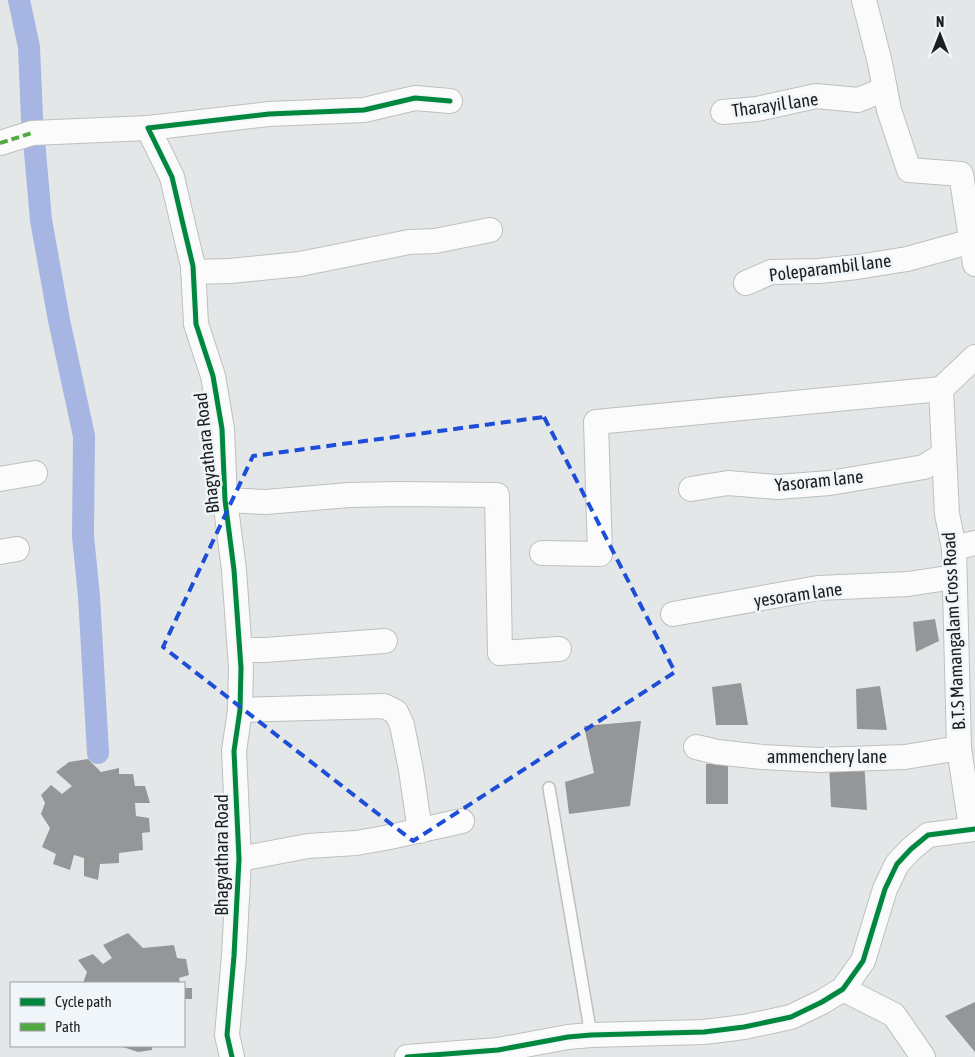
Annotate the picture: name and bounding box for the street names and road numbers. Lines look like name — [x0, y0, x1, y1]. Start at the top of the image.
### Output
street label: Tharayil lane — [730, 88, 819, 121]
street label: Poleparambil lane — [768, 250, 892, 285]
street label: Bhagyathara Road — [190, 392, 223, 515]
street label: Yasoram lane — [774, 465, 864, 496]
street label: B.T.S Mamangalam Cross Road — [938, 532, 969, 731]
street label: yesoram lane — [752, 578, 843, 611]
street label: ammenchery lane — [767, 746, 887, 767]
street label: Bhagyathara Road — [211, 794, 232, 916]

